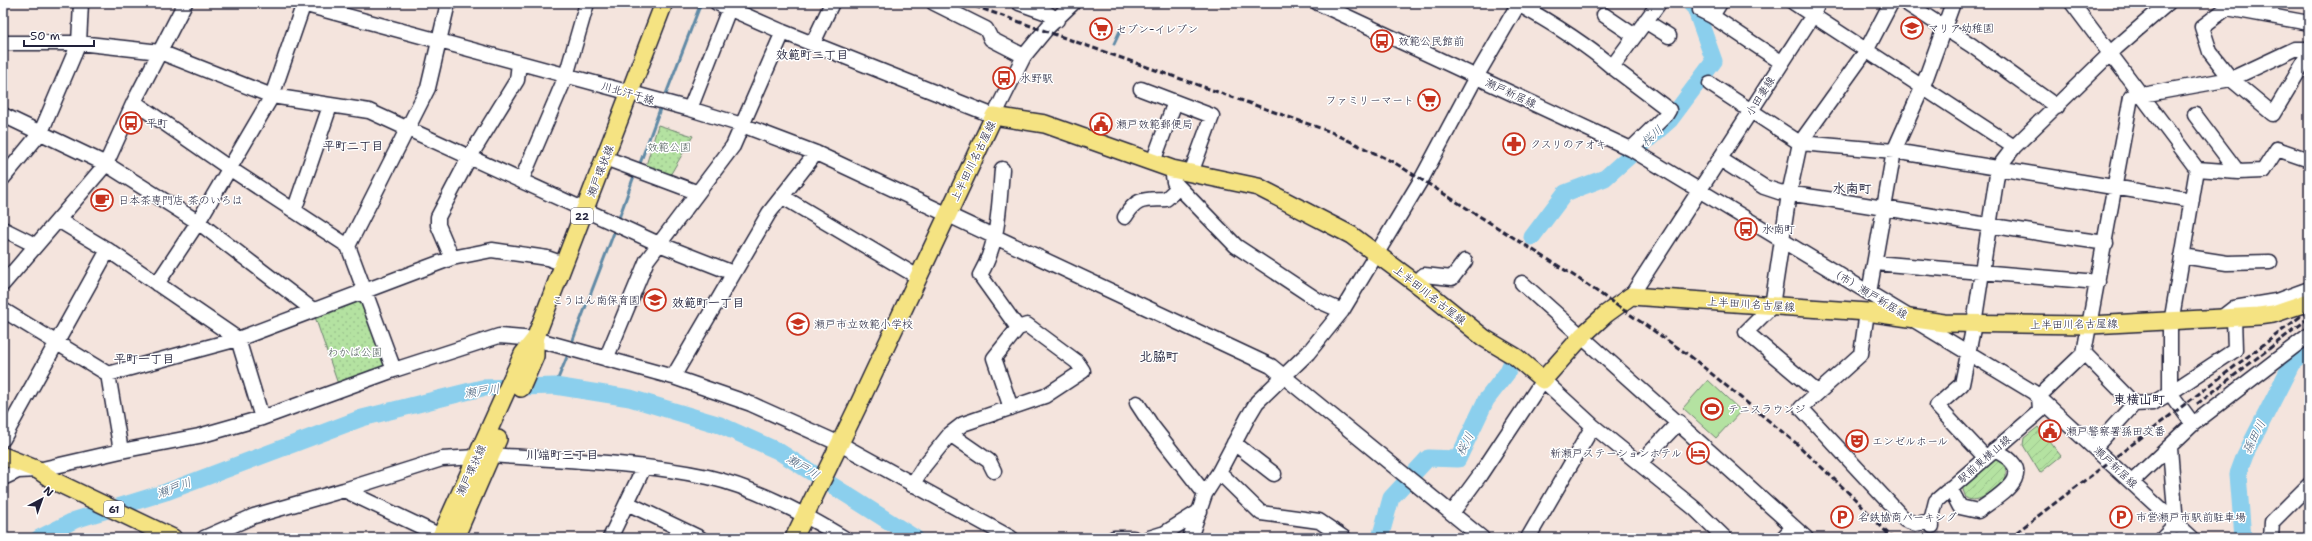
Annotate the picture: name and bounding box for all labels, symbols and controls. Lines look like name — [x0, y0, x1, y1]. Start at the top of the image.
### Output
school or university icon: マリア幼稚園 — [1899, 15, 1925, 41]
supermarket icon: セブン-イレブン — [1088, 16, 1114, 42]
place label: マリア幼稚園 — [1928, 21, 1994, 36]
scale bar — [24, 22, 94, 48]
place label: セブン-イレブン — [1116, 22, 1198, 37]
text: 50 m — [30, 28, 60, 44]
bus stop icon: 效範公民館前 — [1369, 28, 1395, 54]
place label: 效範公民館前 — [1398, 34, 1464, 49]
district label: 效範町二丁目 — [776, 47, 848, 63]
bus stop icon: 水野駅 — [991, 65, 1017, 91]
place label: 水野駅 — [1020, 71, 1053, 86]
street label: 小田妻線 — [1742, 74, 1778, 119]
street label: 瀬戸新居線 — [1483, 75, 1539, 112]
street label: 川北汗干線 — [599, 79, 656, 108]
supermarket icon: ファミリーマート — [1416, 87, 1442, 113]
place label: ファミリーマート — [1326, 93, 1414, 108]
bus stop icon: 平町 — [118, 110, 144, 136]
public building icon: 瀬戸效範郵便局 — [1088, 111, 1114, 137]
place label: 平町 — [146, 116, 168, 131]
place label: 瀬戸效範郵便局 — [1116, 117, 1193, 132]
street label: 上半田川名古屋線 — [947, 118, 999, 204]
water label: 桜川 — [1638, 122, 1666, 150]
pharmacy icon: クスリのアオキ — [1501, 131, 1527, 157]
place label: クスリのアオキ — [1530, 137, 1607, 152]
district label: 平町二丁目 — [323, 138, 383, 154]
park label: 效範公園 — [647, 140, 691, 155]
street label: 瀬戸環状線 — [584, 143, 617, 200]
district label: 水南町 — [1832, 180, 1872, 197]
cafe icon: 日本茶専門店 茶のいろは — [89, 187, 115, 213]
place label: 日本茶専門店 茶のいろは — [118, 193, 243, 208]
road number: 22 — [571, 208, 593, 224]
bus stop icon: 水南町 — [1733, 216, 1759, 242]
place label: 水南町 — [1762, 222, 1795, 237]
street label: 上半田川名古屋線 — [1390, 262, 1469, 328]
street label: （市）瀬戸新居線 — [1827, 264, 1910, 323]
school or university icon: こうはん南保育園 — [642, 287, 668, 313]
place label: こうはん南保育園 — [552, 293, 640, 308]
street label: 上半田川名古屋線 — [1707, 294, 1795, 315]
district label: 效範町一丁目 — [672, 295, 744, 311]
school or university icon: 瀬戸市立效範小学校 — [785, 311, 811, 337]
street label: 上半田川名古屋線 — [2030, 316, 2118, 333]
place label: 瀬戸市立效範小学校 — [814, 317, 913, 332]
park label: わかば公園 — [328, 345, 383, 360]
district label: 北脇町 — [1139, 348, 1179, 365]
district label: 平町一丁目 — [114, 351, 174, 367]
water label: 瀬戸川 — [463, 381, 501, 401]
district label: 東横山町 — [2113, 391, 2165, 408]
sports icon: テニスラウンジ — [1699, 396, 1725, 422]
place label: テニスラウンジ — [1728, 402, 1805, 417]
water label: 孫田川 — [2239, 417, 2269, 457]
public building icon: 瀬戸警察署孫田交番 — [2037, 418, 2063, 444]
place label: 瀬戸警察署孫田交番 — [2066, 424, 2165, 439]
theatre icon: エンゼルホール — [1844, 428, 1870, 454]
water label: 桜川 — [1452, 430, 1478, 458]
street label: 駅前東横山線 — [1955, 432, 2014, 487]
place label: エンゼルホール — [1872, 434, 1948, 449]
hotel icon: 新瀬戸ステーションホテル — [1685, 440, 1711, 466]
street label: 瀬戸環状線 — [453, 442, 490, 498]
street label: 瀬戸新居線 — [2090, 443, 2141, 492]
place label: 新瀬戸ステーションホテル — [1550, 446, 1682, 461]
district label: 川端町三丁目 — [526, 447, 598, 463]
water label: 瀬戸川 — [783, 451, 823, 483]
water label: 瀬戸川 — [154, 474, 194, 502]
north arrow — [22, 479, 62, 519]
text: N — [40, 483, 57, 501]
road number: 61 — [104, 501, 124, 517]
parking icon: 名鉄協商パーキング — [1829, 504, 1855, 530]
parking icon: 市営瀬戸市駅前駐車場 — [2108, 504, 2134, 530]
place label: 名鉄協商パーキング — [1858, 510, 1957, 525]
place label: 市営瀬戸市駅前駐車場 — [2136, 510, 2246, 525]

